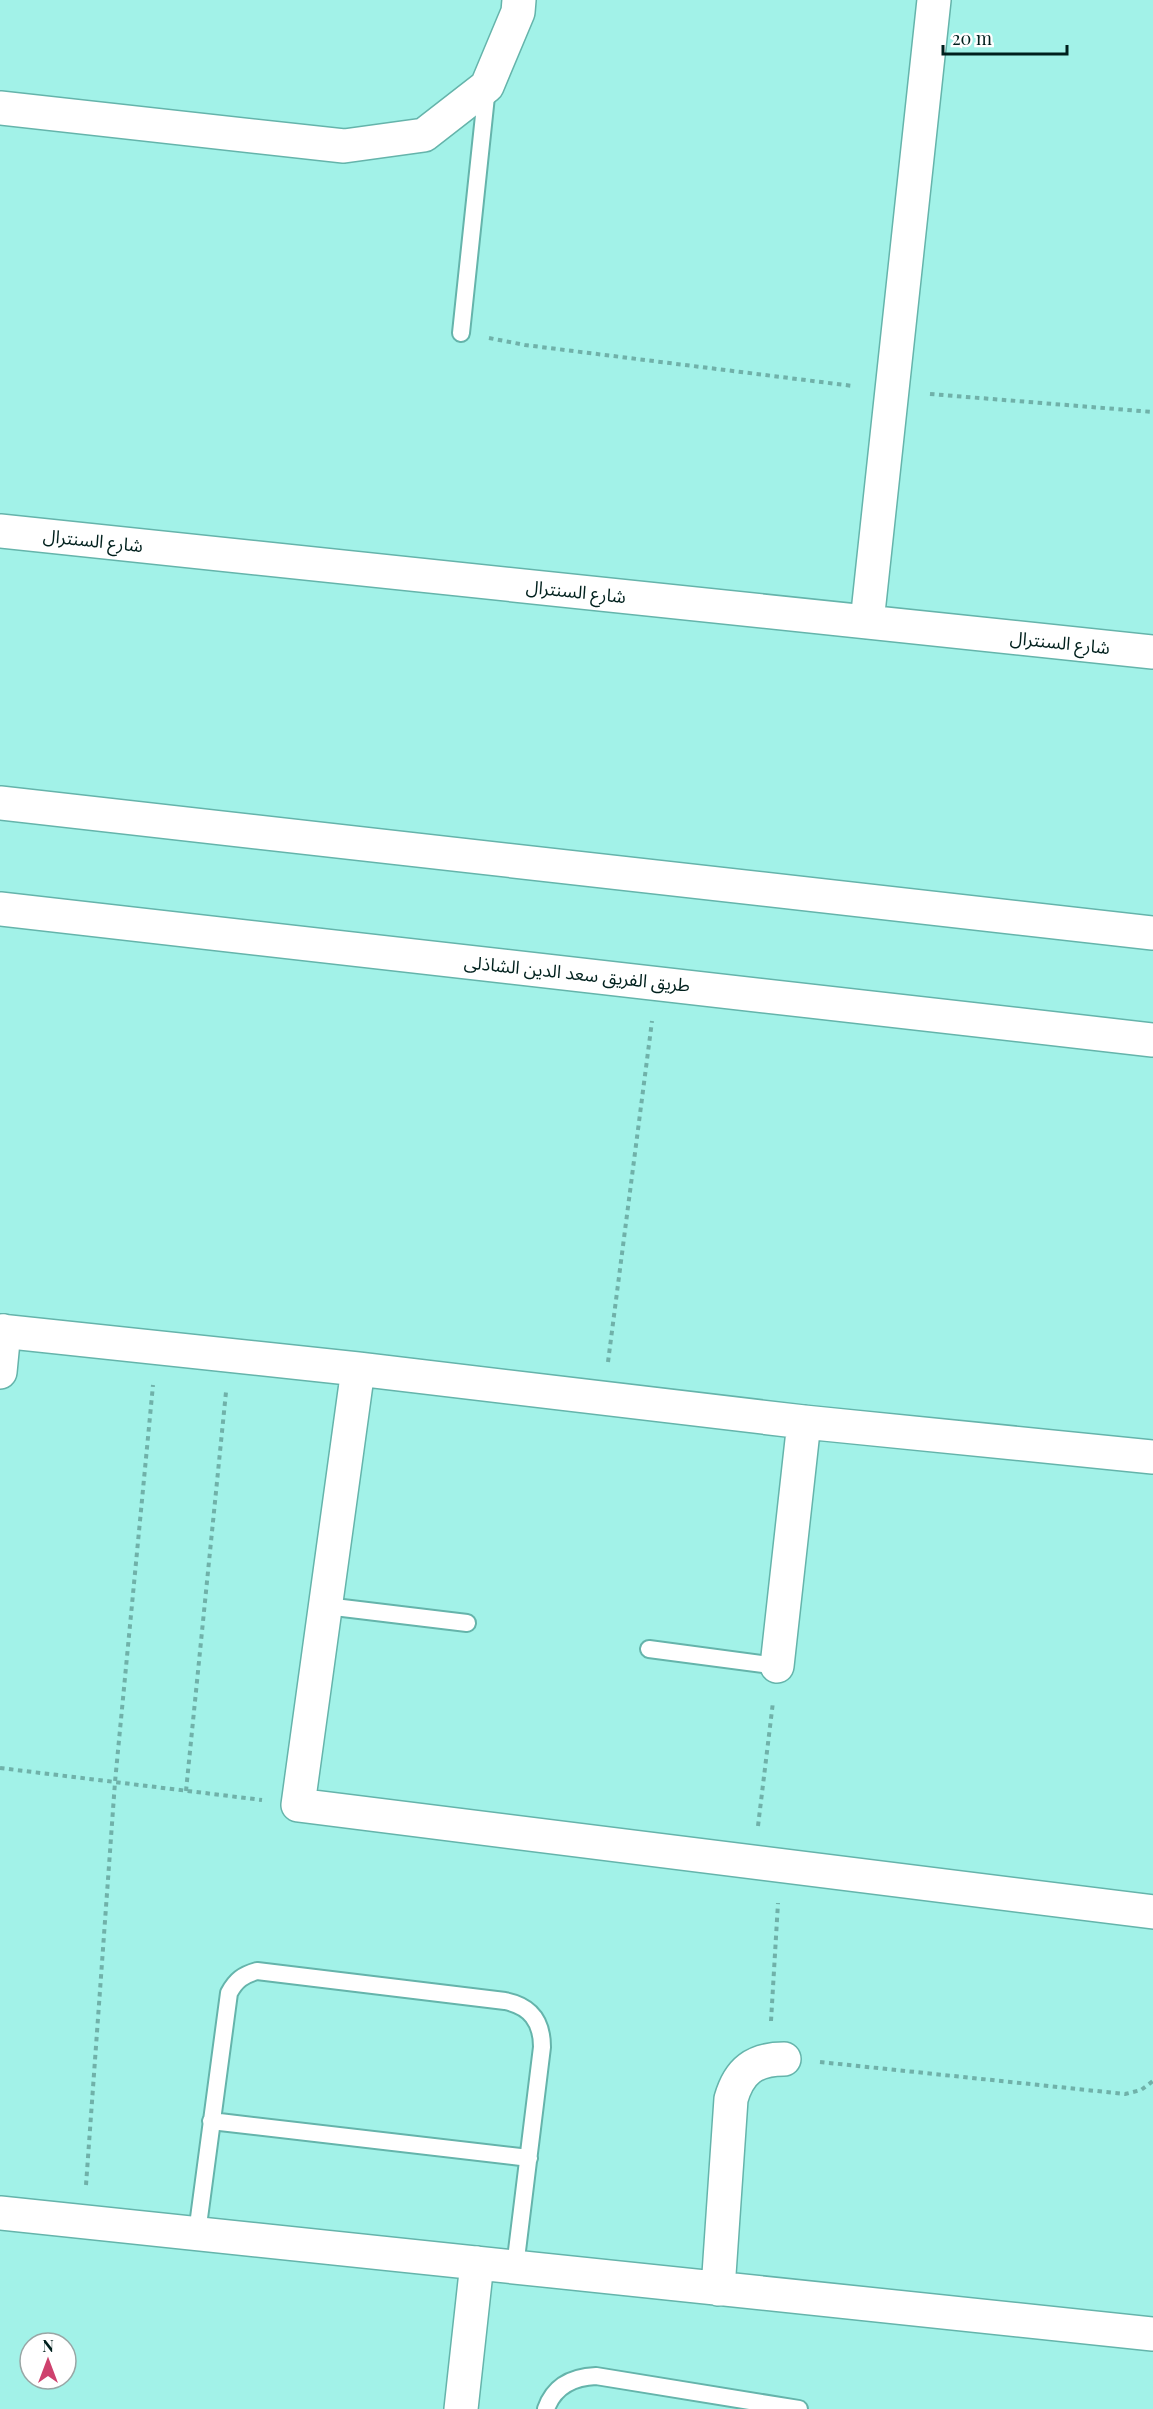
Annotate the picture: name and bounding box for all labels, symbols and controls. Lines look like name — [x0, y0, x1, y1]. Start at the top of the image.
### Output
scale bar — [943, 18, 1068, 56]
text: 20 m — [952, 26, 992, 50]
street label: شارع السنترال — [42, 523, 144, 560]
street label: شارع السنترال — [525, 574, 627, 611]
street label: شارع السنترال — [1009, 625, 1111, 662]
street label: طريق الفريق سعد الدين الشاذلى — [463, 949, 691, 997]
north arrow — [18, 2331, 78, 2391]
text: N — [42, 2335, 54, 2356]

